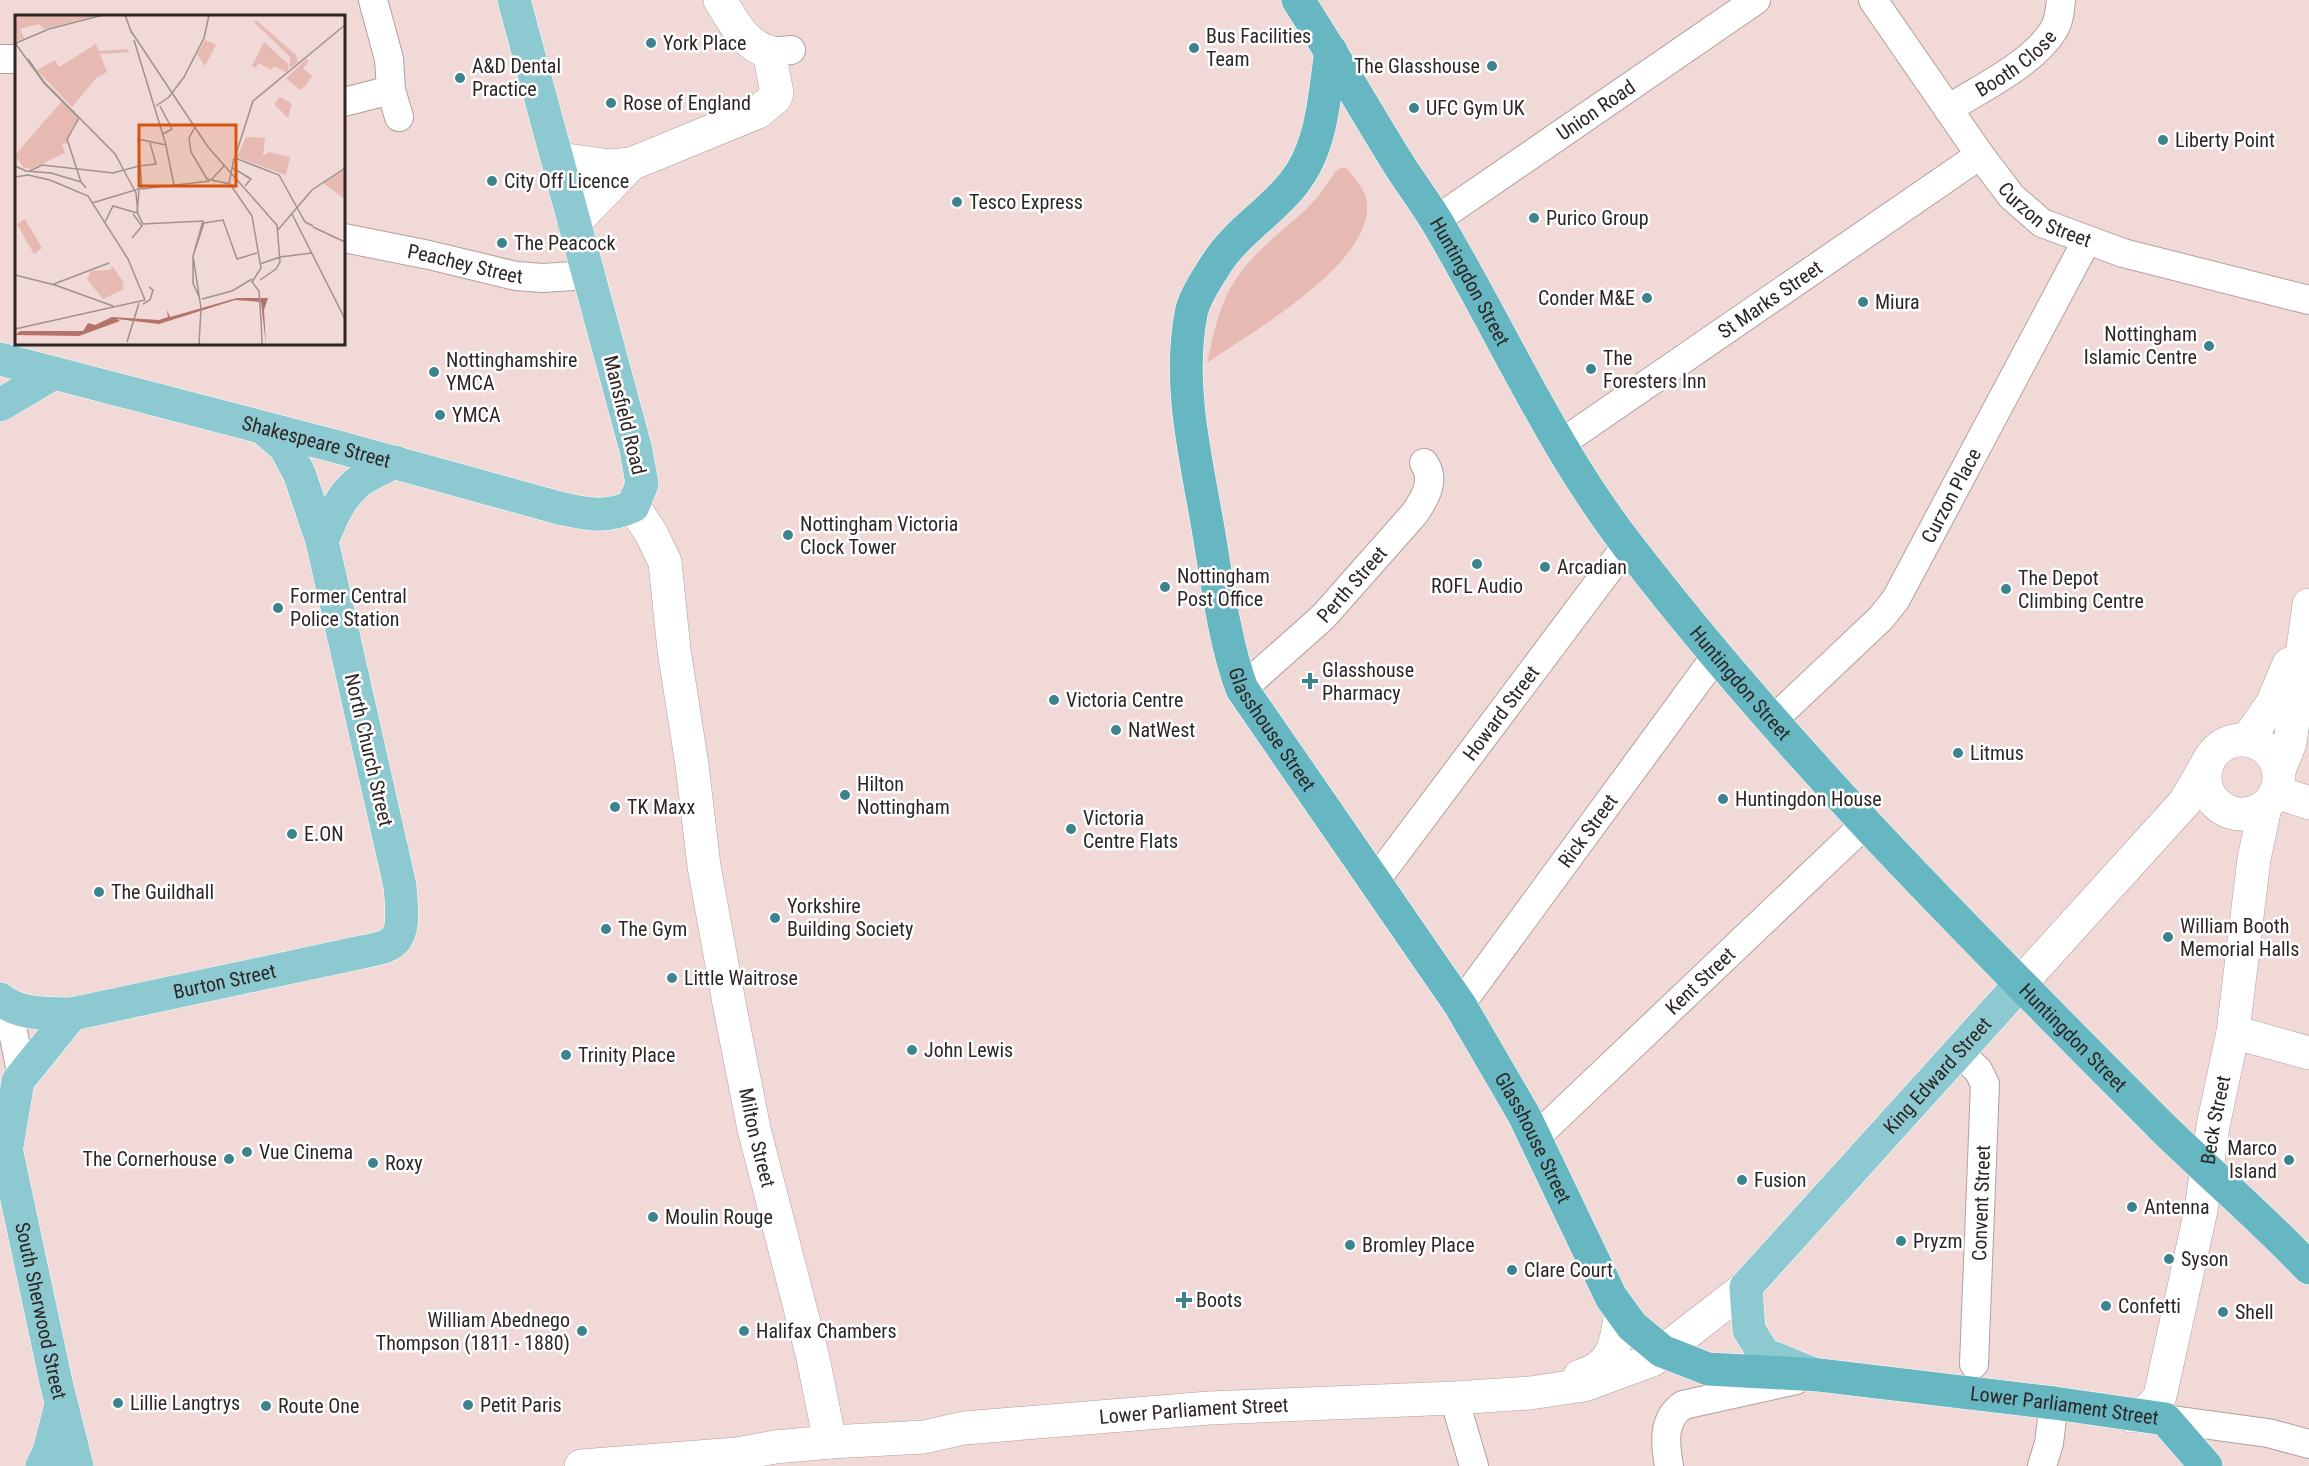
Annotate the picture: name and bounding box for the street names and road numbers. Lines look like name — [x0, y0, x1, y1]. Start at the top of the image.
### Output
street label: Booth Close — [1971, 25, 2062, 102]
street label: Union Road — [1552, 75, 1640, 145]
street label: Curzon Street — [1993, 177, 2095, 252]
street label: Huntingdon Street — [1425, 213, 1515, 350]
street label: Peachey Street — [405, 239, 524, 288]
street label: St Marks Street — [1713, 255, 1827, 344]
street label: Mansfield Road — [599, 353, 651, 477]
street label: Shakespeare Street — [240, 411, 393, 473]
street label: Curzon Place — [1916, 444, 1986, 547]
street label: Perth Street — [1312, 541, 1392, 627]
street label: Huntingdon Street — [1685, 621, 1796, 745]
street label: Howard Street — [1458, 661, 1544, 765]
street label: Glasshouse Street — [1223, 664, 1321, 796]
street label: North Church Street — [340, 671, 398, 829]
street label: Rick Street — [1553, 789, 1623, 872]
street label: Kent Street — [1660, 942, 1740, 1020]
street label: Burton Street — [171, 959, 278, 1004]
street label: Huntingdon Street — [2014, 978, 2132, 1097]
street label: King Edward Street — [1878, 1012, 1996, 1139]
street label: Glasshouse Street — [1490, 1068, 1576, 1207]
street label: Beck Street — [2196, 1073, 2235, 1166]
street label: Milton Street — [734, 1086, 781, 1190]
street label: Convent Street — [1967, 1145, 1995, 1261]
street label: South Sherwood Street — [10, 1220, 72, 1402]
street label: Lower Parliament Street — [1969, 1381, 2160, 1430]
street label: Lower Parliament Street — [1098, 1393, 1289, 1429]

